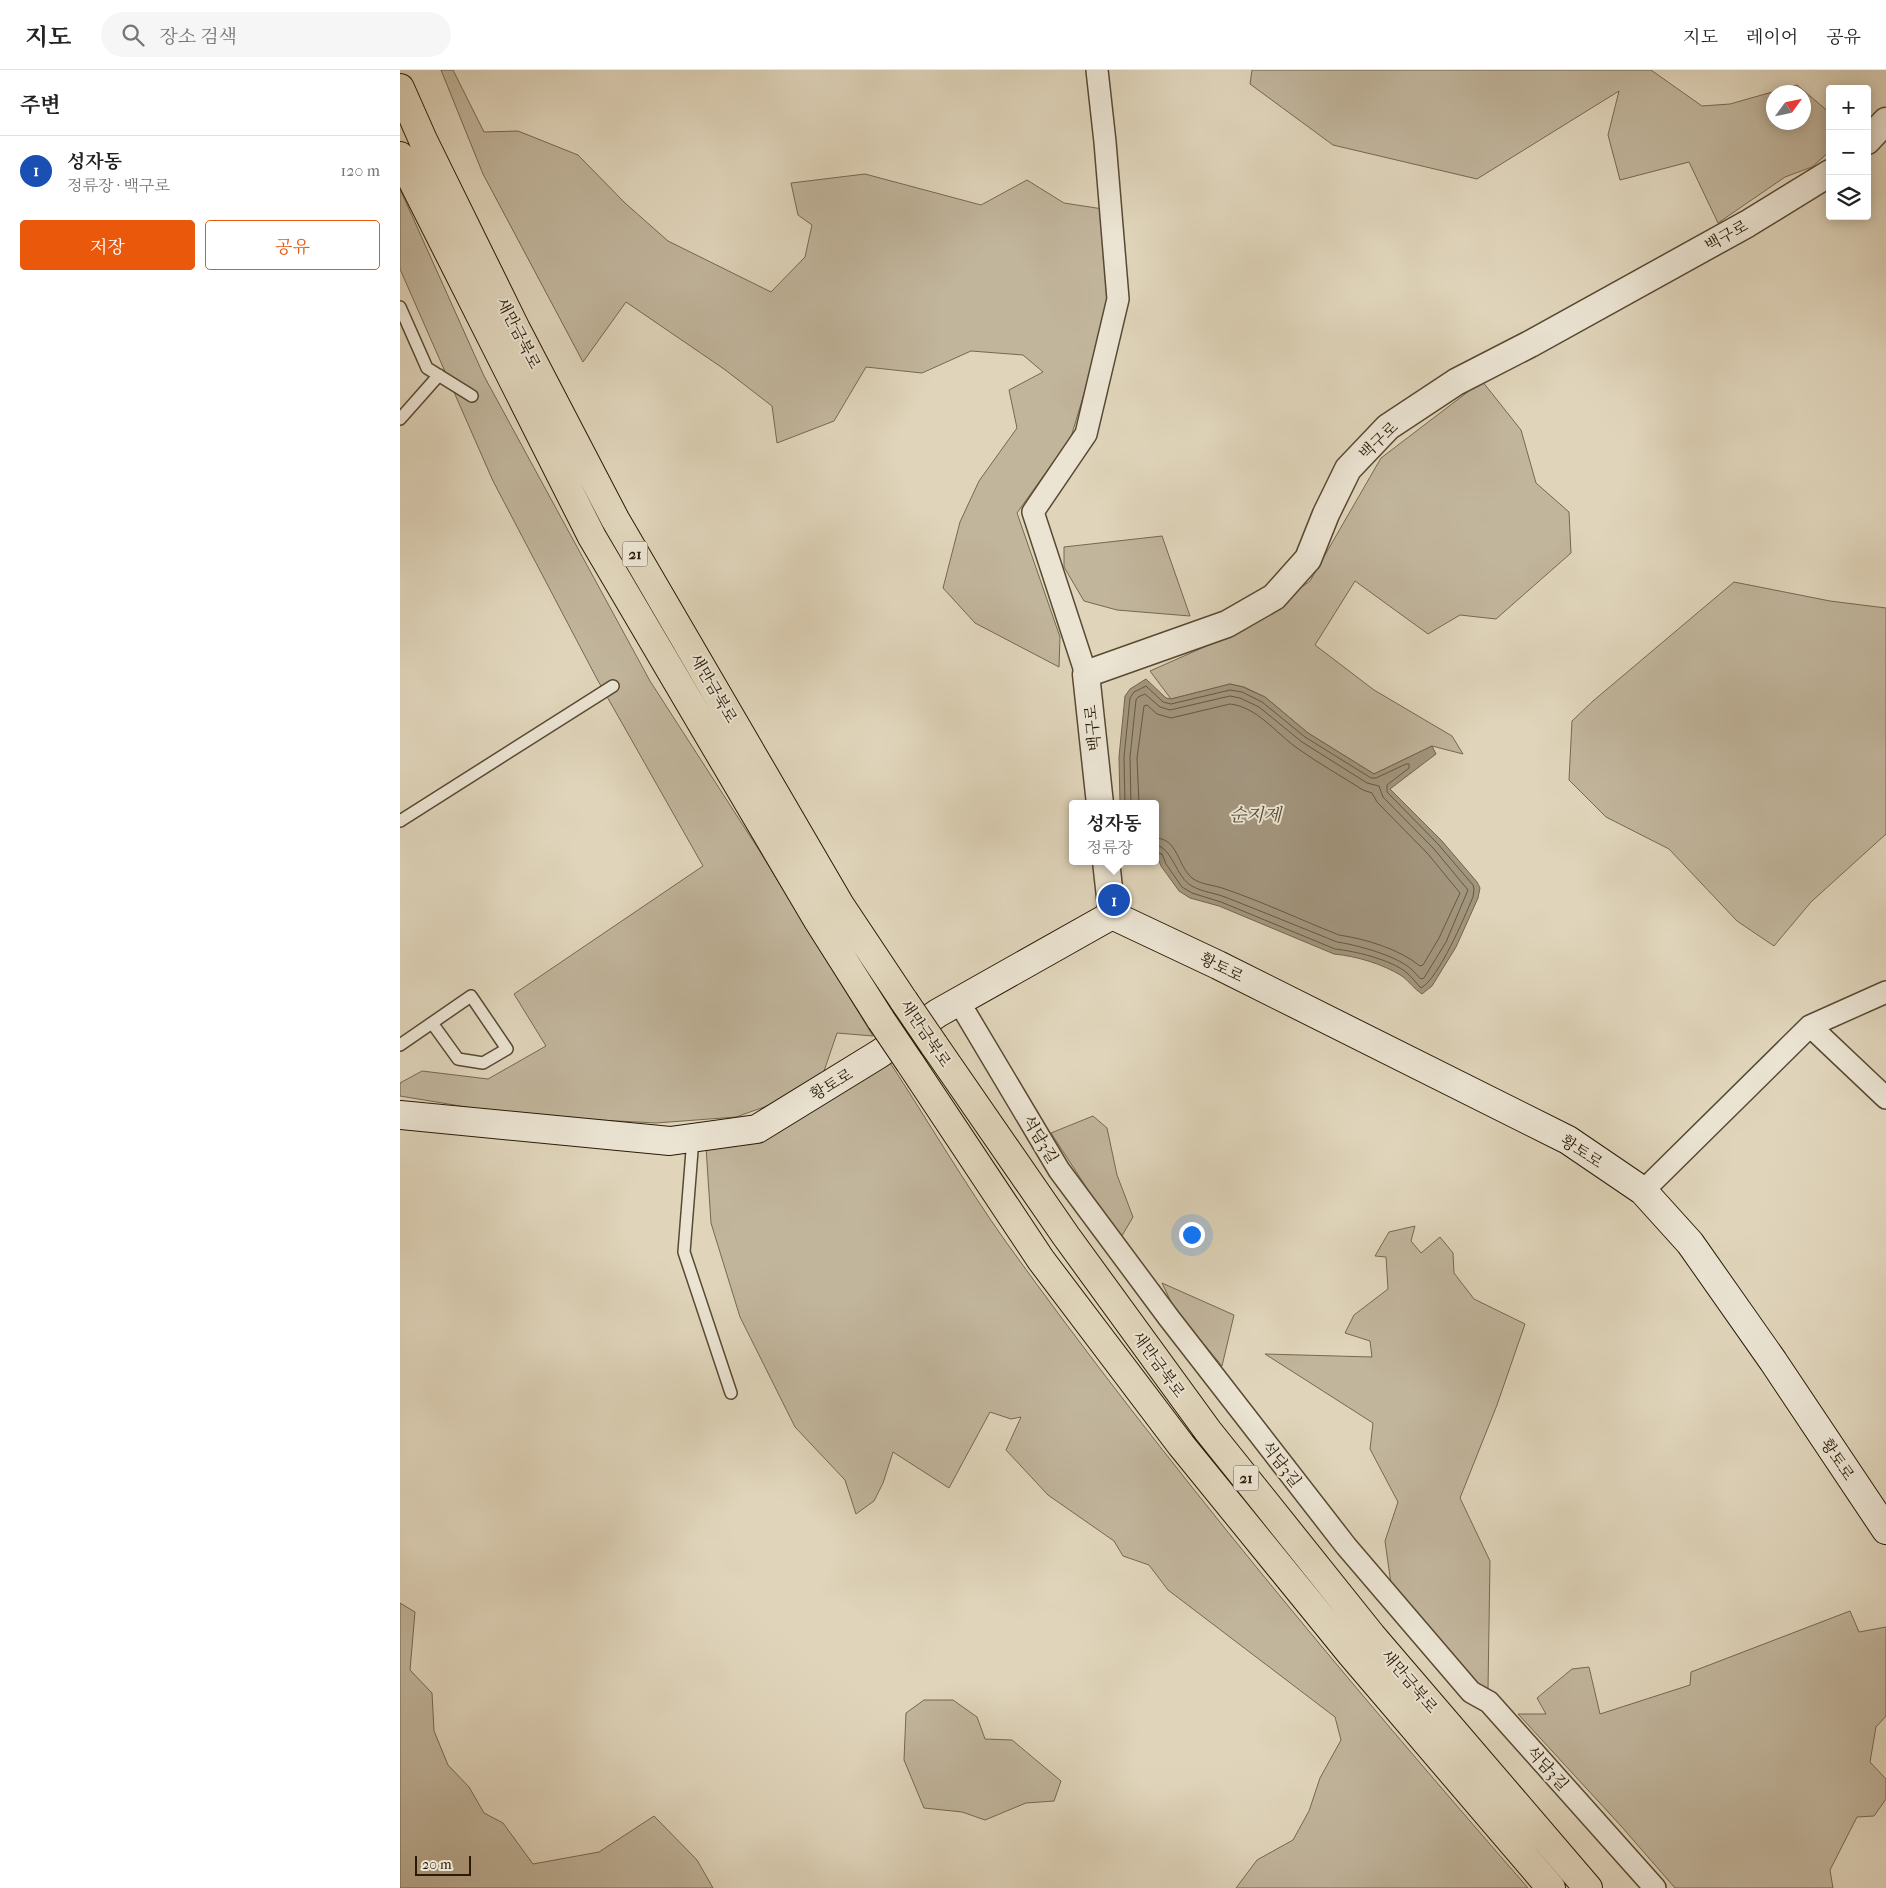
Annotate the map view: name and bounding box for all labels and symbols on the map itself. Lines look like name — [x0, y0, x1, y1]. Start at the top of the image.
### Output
north arrow — [1766, 85, 1811, 130]
street label: 백구로 — [1701, 216, 1752, 255]
street label: 새만금북로 — [493, 294, 545, 372]
street label: 백구로 — [1355, 417, 1402, 463]
road number: 21 — [622, 542, 648, 566]
street label: 새만금북로 — [686, 650, 741, 727]
street label: 백구로 — [1081, 703, 1104, 752]
water label: 순지제 — [1229, 805, 1284, 826]
pin: 1 — [1098, 881, 1130, 919]
street label: 황토로 — [1197, 949, 1247, 986]
street label: 새만금북로 — [896, 996, 955, 1071]
street label: 황토로 — [806, 1064, 856, 1105]
street label: 석담3길 — [1019, 1112, 1062, 1167]
street label: 황토로 — [1557, 1131, 1607, 1172]
your location — [1179, 1222, 1205, 1248]
street label: 새만금북로 — [1128, 1327, 1189, 1402]
street label: 황토로 — [1817, 1435, 1859, 1484]
street label: 석담3길 — [1258, 1438, 1305, 1491]
road number: 21 — [1234, 1466, 1258, 1490]
street label: 새만금북로 — [1378, 1646, 1442, 1717]
street label: 석담3길 — [1523, 1742, 1572, 1794]
scale bar — [415, 1853, 471, 1876]

